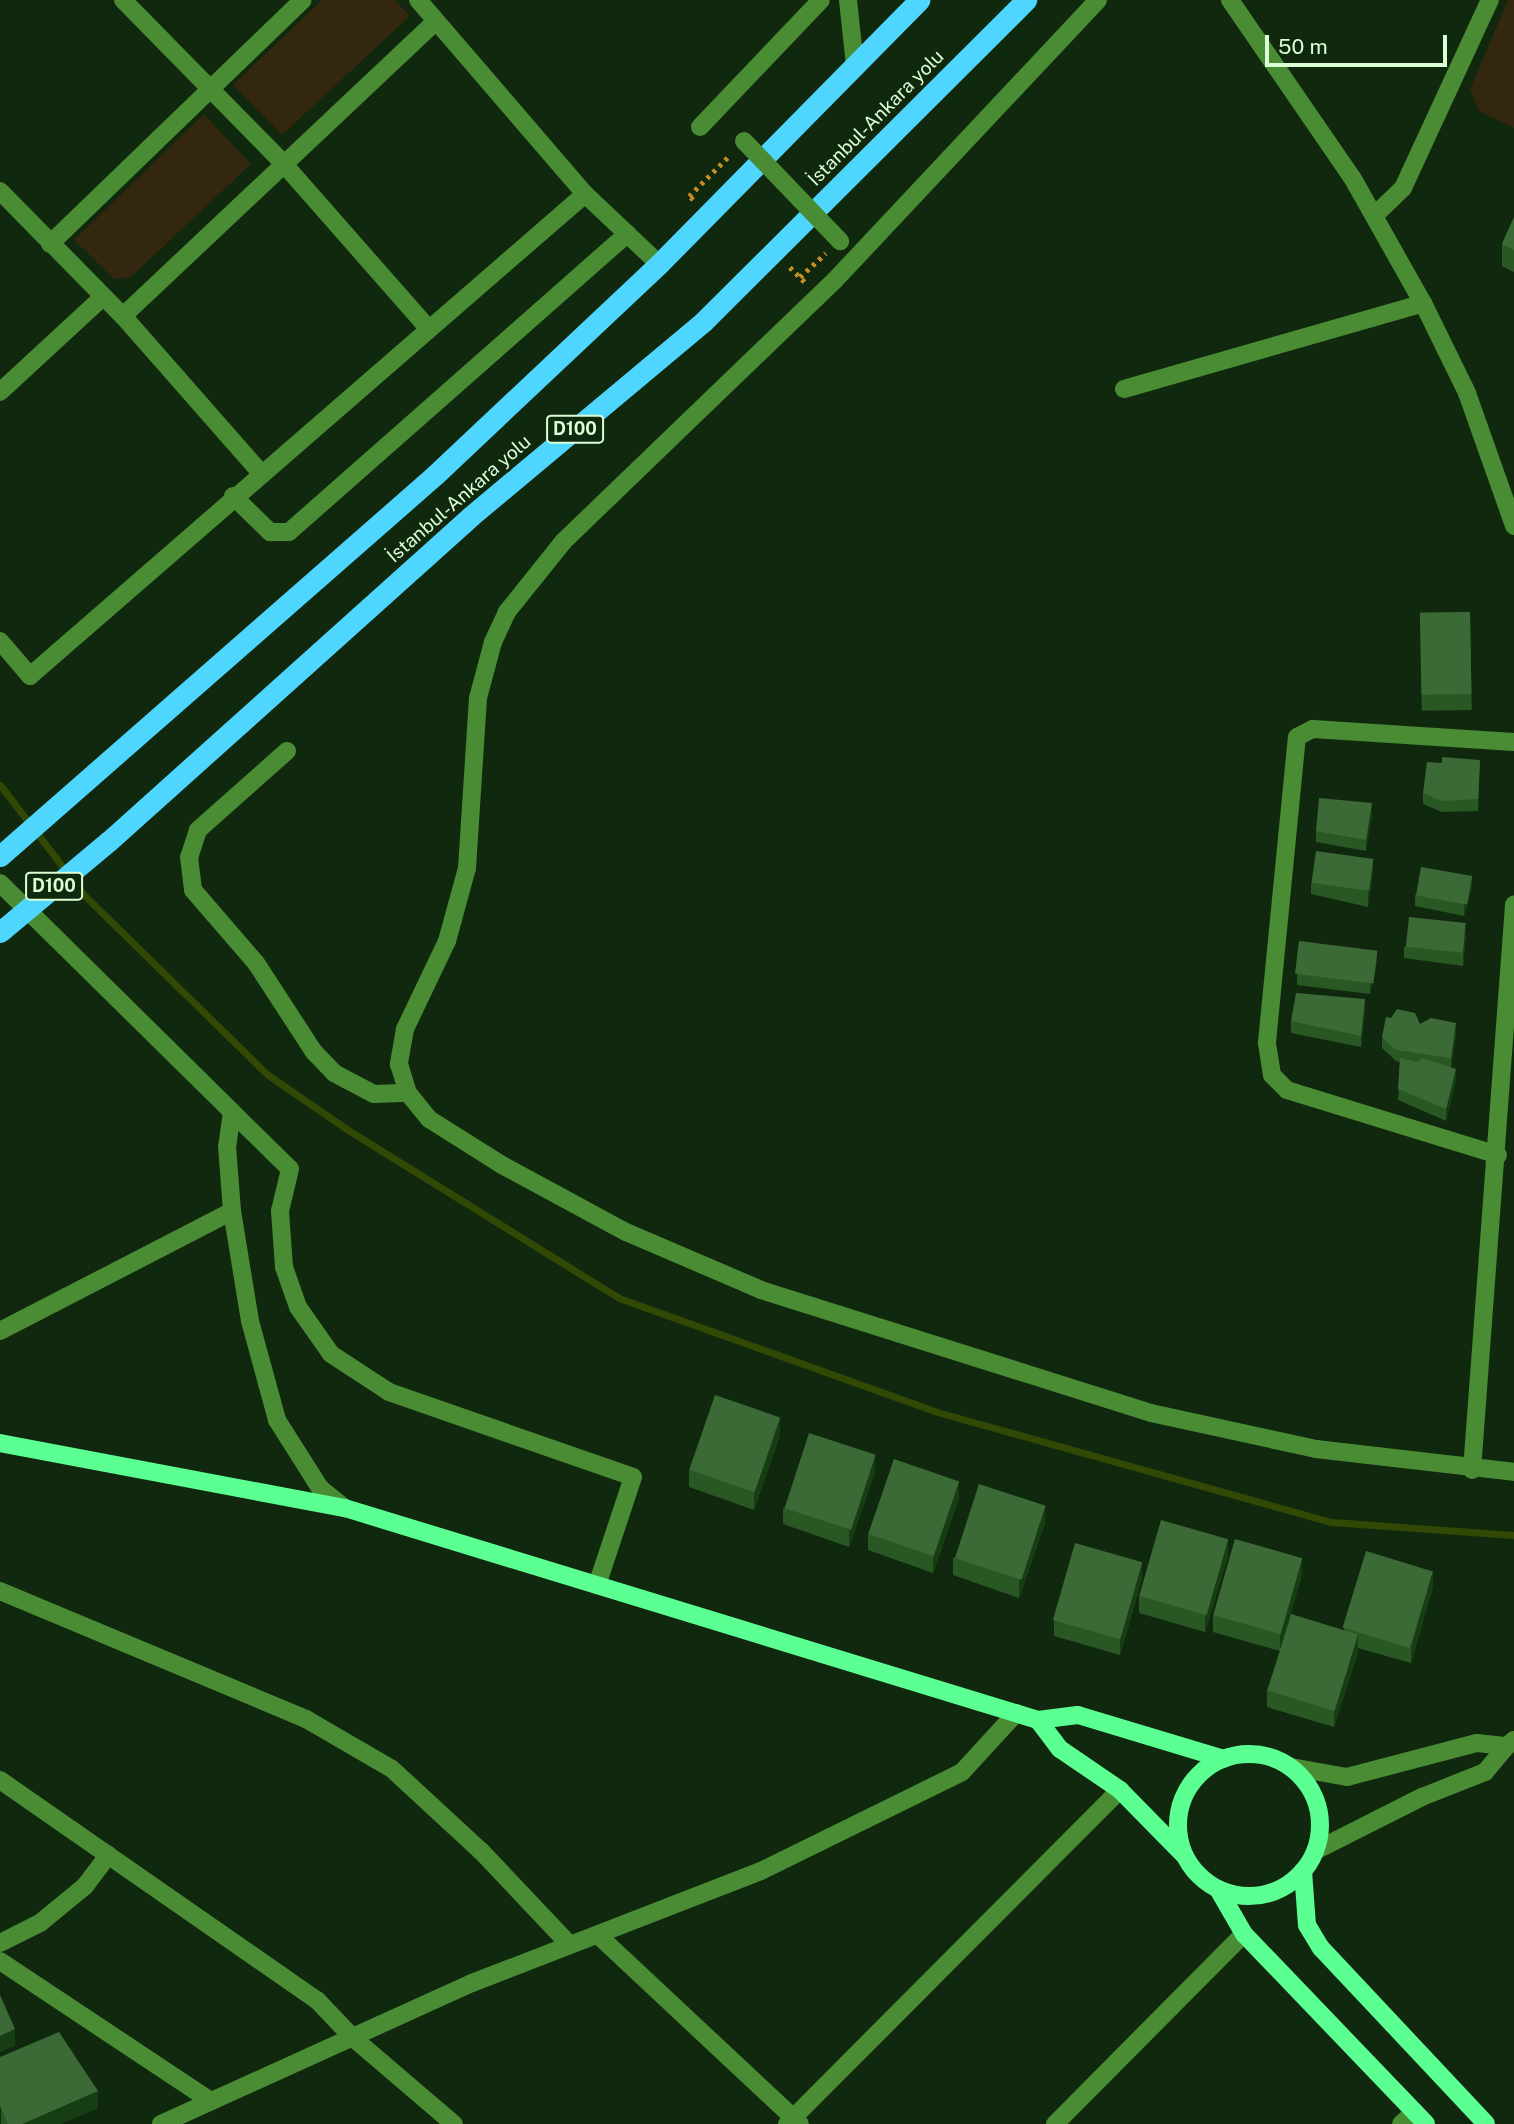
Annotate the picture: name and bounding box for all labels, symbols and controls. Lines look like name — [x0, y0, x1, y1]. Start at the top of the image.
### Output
scale bar — [1269, 21, 1451, 65]
text: 50 m — [1278, 34, 1328, 59]
street label: İstanbul-Ankara yolu — [803, 45, 949, 191]
road number: D100 — [545, 414, 605, 444]
street label: İstanbul-Ankara yolu — [382, 430, 536, 568]
road number: D100 — [24, 872, 84, 900]

